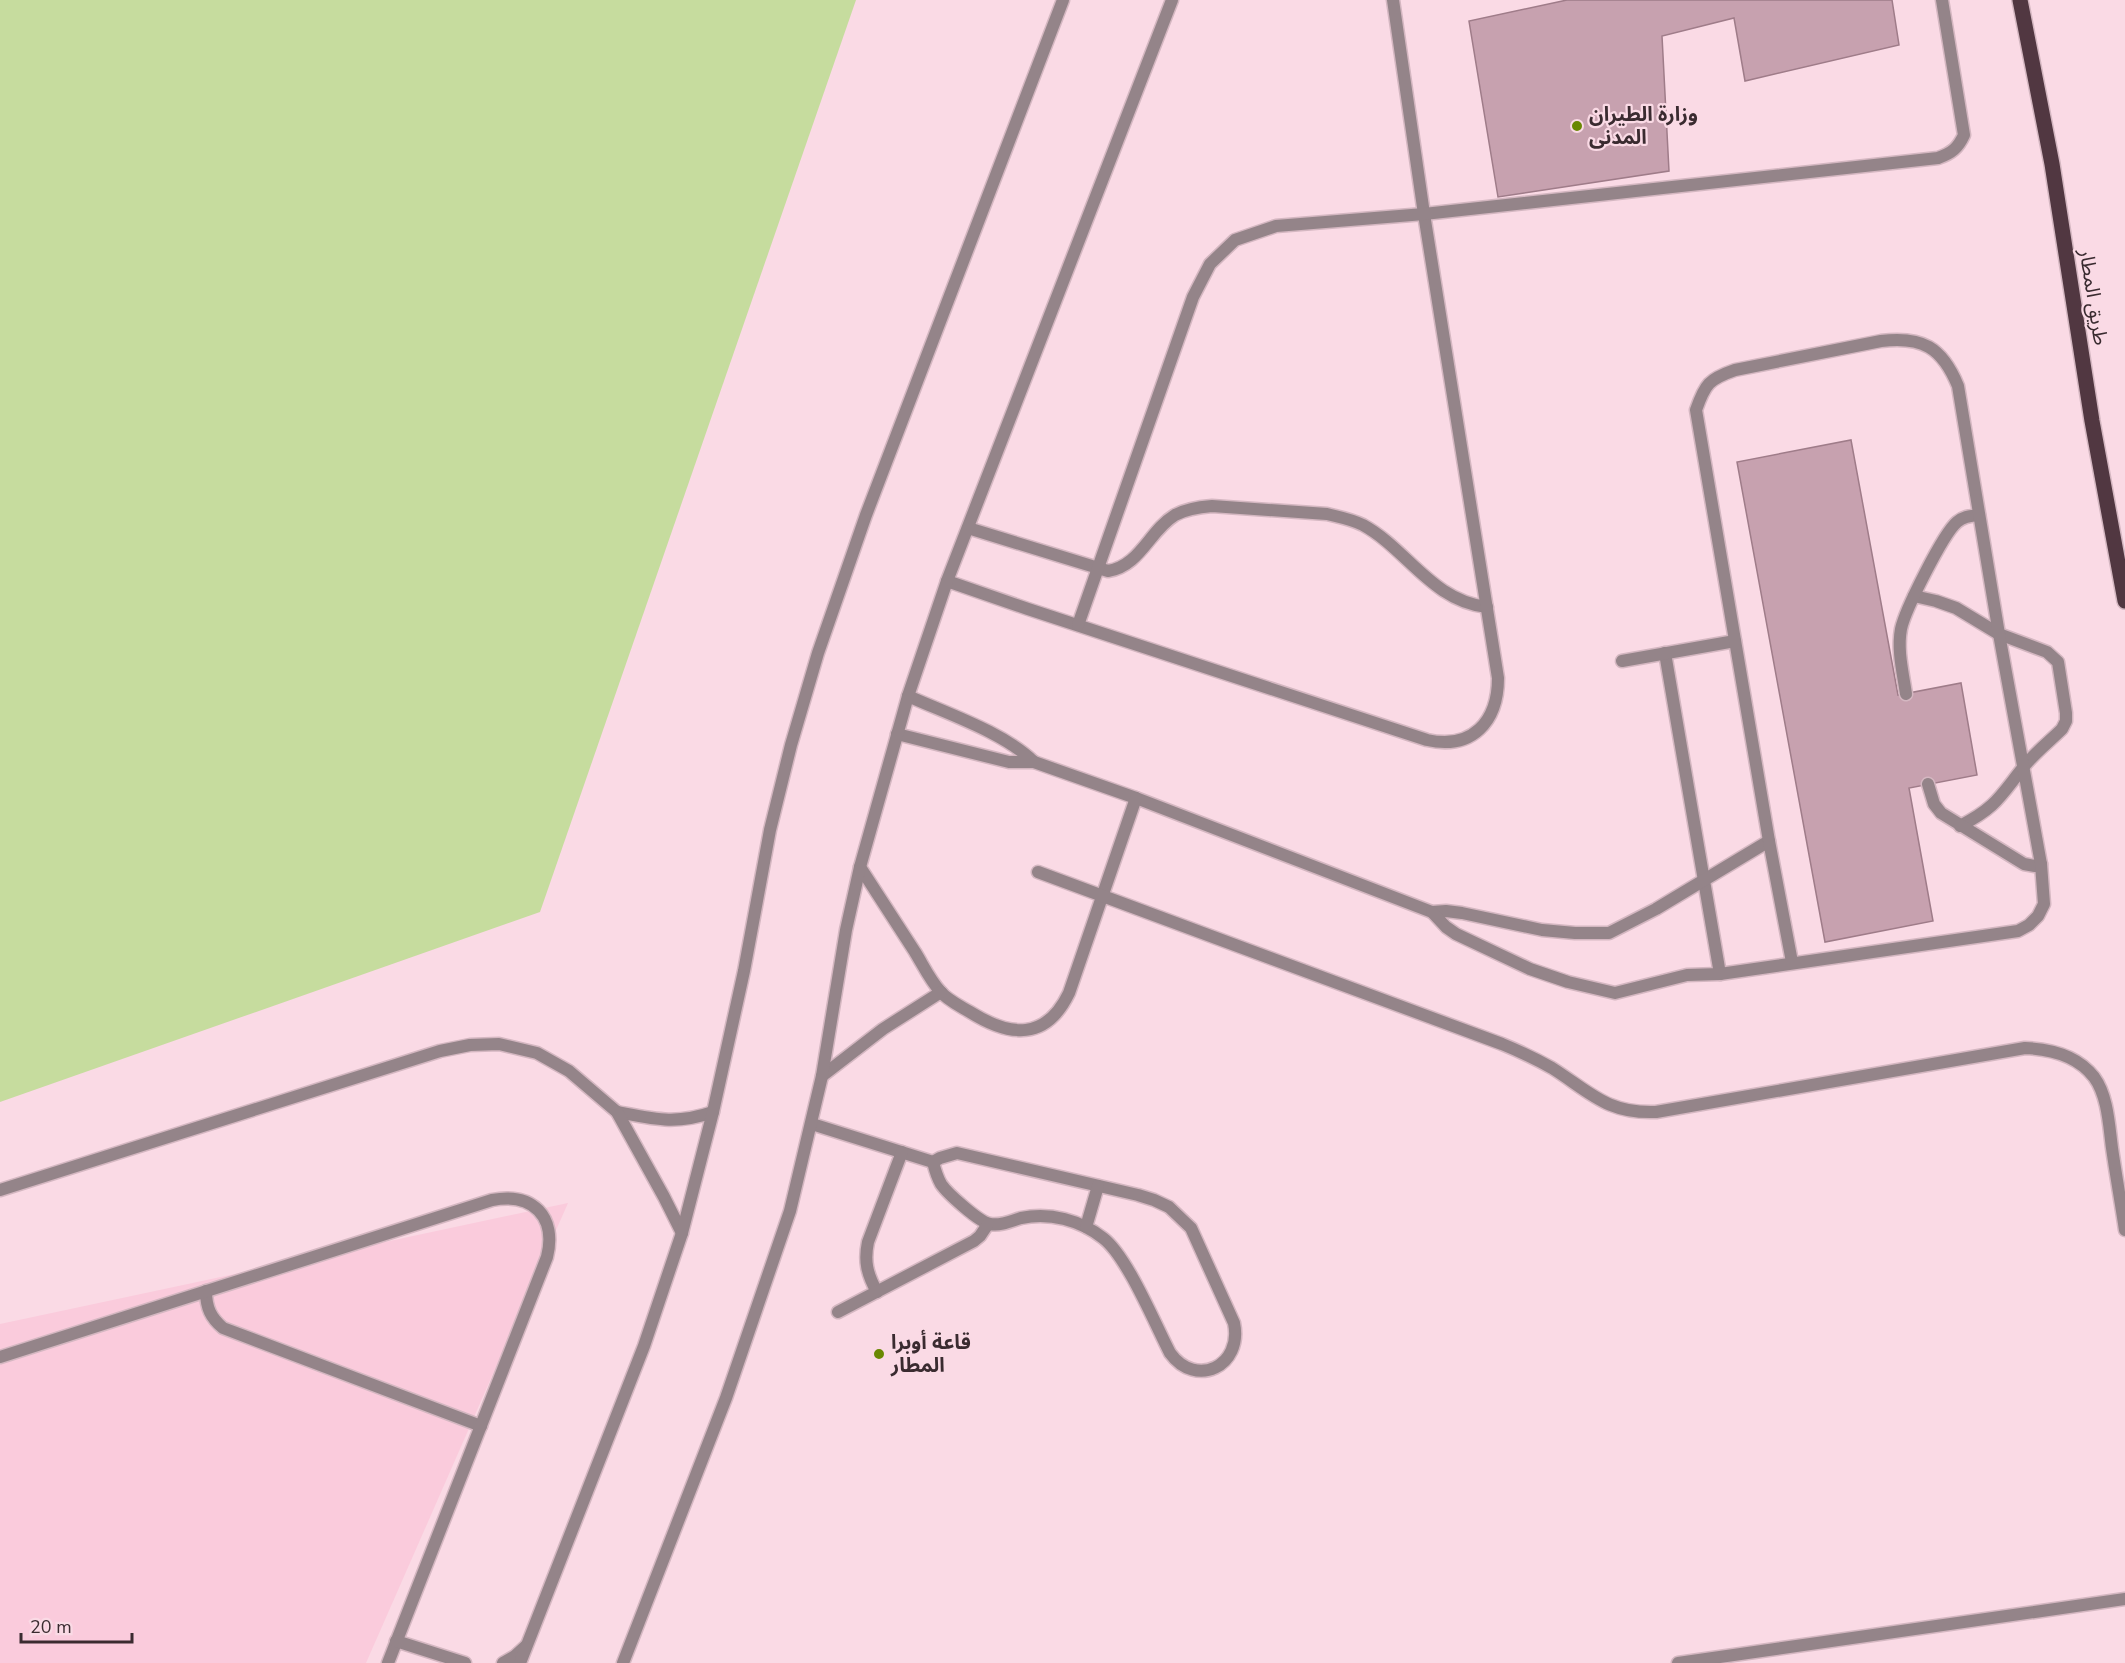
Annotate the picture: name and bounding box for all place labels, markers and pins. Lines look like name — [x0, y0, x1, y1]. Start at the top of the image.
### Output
place label: وزارة الطيران المدنى — [1589, 101, 1698, 151]
marker: وزارة الطيران المدنى — [1570, 119, 1584, 133]
place label: قاعة أوبرا المطار — [890, 1329, 971, 1379]
marker: قاعة أوبرا المطار — [872, 1347, 886, 1361]

